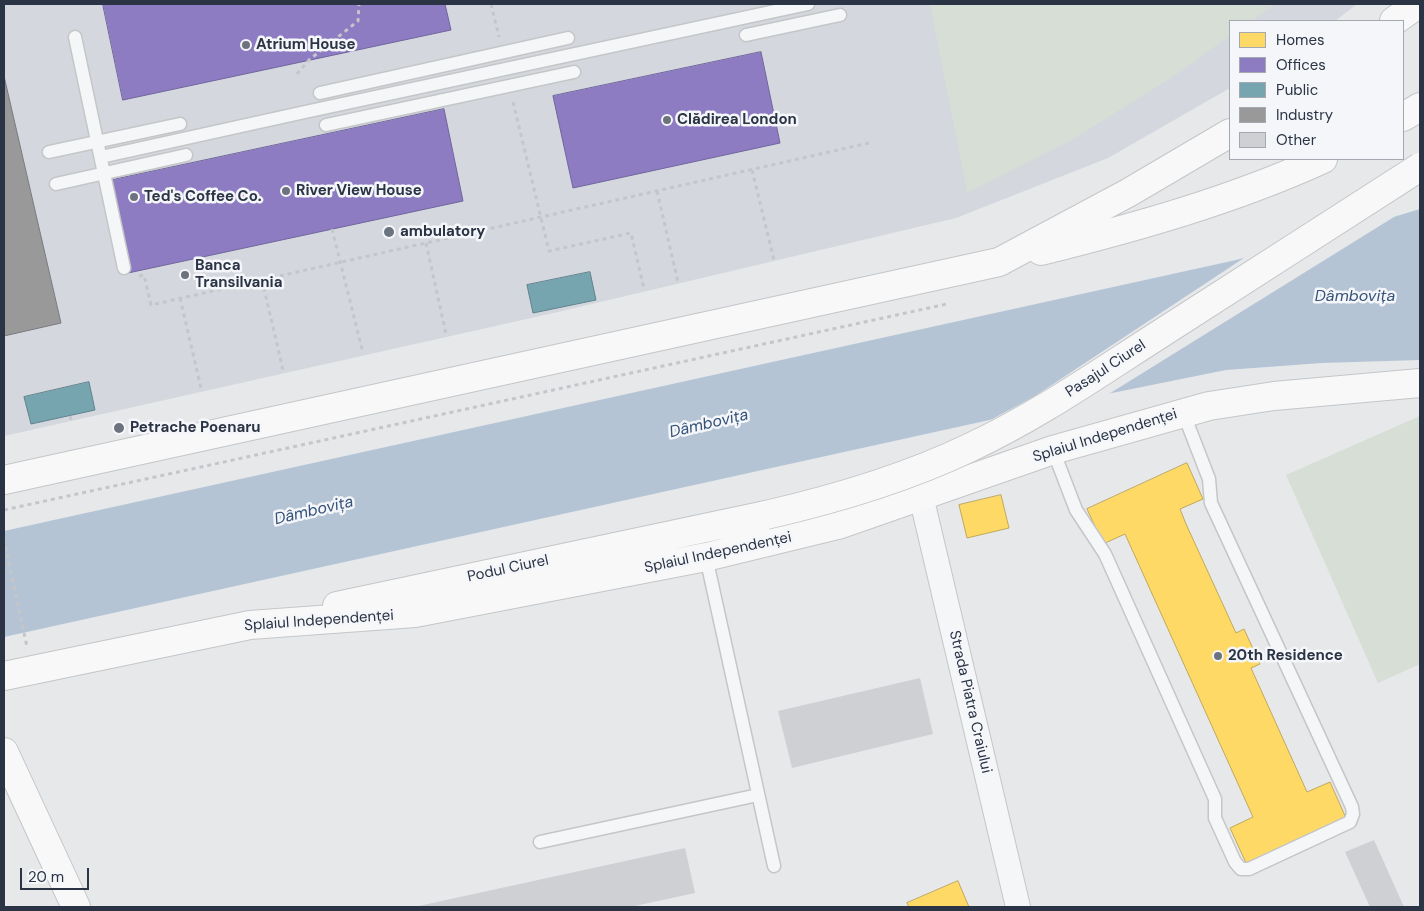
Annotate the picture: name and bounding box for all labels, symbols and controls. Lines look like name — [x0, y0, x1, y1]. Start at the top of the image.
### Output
legend — [1229, 20, 1404, 160]
text: Homes — [1276, 30, 1325, 50]
place label: Atrium House — [256, 36, 356, 54]
marker: Atrium House — [240, 39, 252, 51]
text: Offices — [1276, 55, 1326, 75]
text: Public — [1276, 80, 1318, 100]
text: Industry — [1276, 105, 1333, 125]
place label: Clădirea London — [677, 111, 797, 129]
marker: Clădirea London — [661, 114, 673, 126]
text: Other — [1276, 130, 1316, 150]
place label: River View House — [296, 182, 422, 200]
marker: River View House — [280, 185, 292, 197]
place label: Ted's Coffee Co. — [144, 188, 262, 206]
marker: Ted's Coffee Co. — [128, 191, 140, 203]
place label: ambulatory — [400, 223, 485, 241]
marker: ambulatory — [382, 225, 396, 239]
place label: Banca Transilvania — [195, 257, 282, 292]
marker: Banca Transilvania — [179, 269, 191, 281]
water label: Dâmbovița — [1315, 287, 1395, 307]
street label: Pasajul Ciurel — [1063, 336, 1149, 402]
street label: Splaiul Independenței — [1031, 405, 1179, 467]
water label: Dâmbovița — [668, 406, 750, 442]
place label: Petrache Poenaru — [130, 419, 261, 437]
marker: Petrache Poenaru — [112, 421, 126, 435]
water label: Dâmbovița — [273, 493, 355, 529]
street label: Splaiul Independenței — [643, 529, 793, 577]
street label: Podul Ciurel — [466, 552, 550, 586]
street label: Splaiul Independenței — [244, 607, 394, 635]
street label: Strada Piatra Craiului — [945, 629, 995, 775]
place label: 20th Residence — [1228, 647, 1343, 665]
marker: 20th Residence — [1212, 650, 1224, 662]
scale bar — [22, 858, 91, 890]
text: 20 m — [28, 867, 64, 887]

